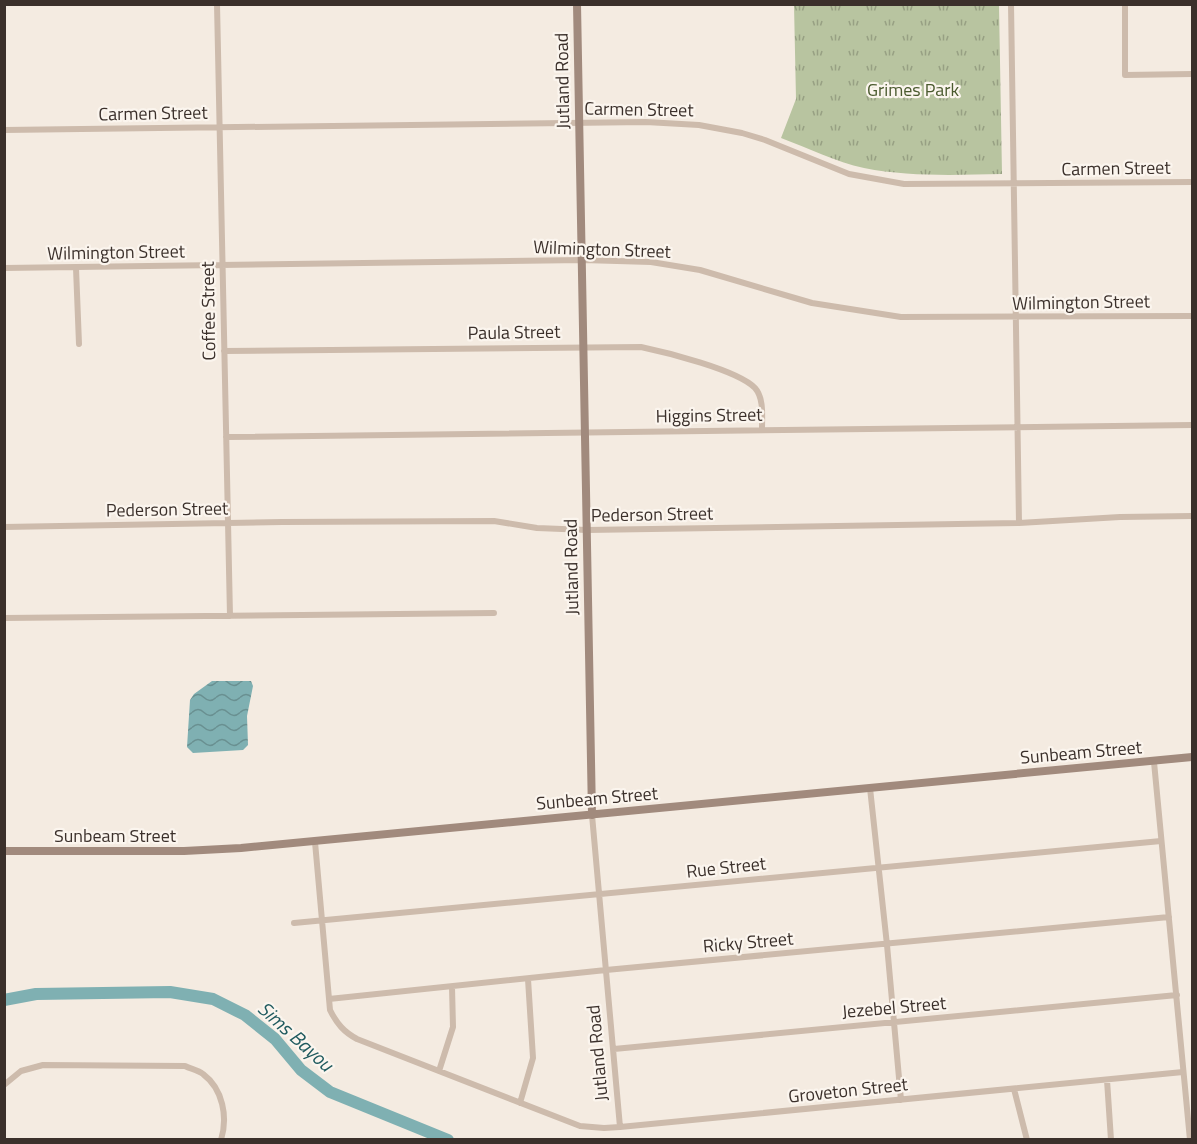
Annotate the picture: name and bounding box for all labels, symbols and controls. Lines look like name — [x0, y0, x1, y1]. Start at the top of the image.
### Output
street label: Jutland Road — [548, 33, 576, 129]
park label: Grimes Park — [867, 76, 959, 103]
street label: Carmen Street — [584, 95, 695, 123]
street label: Carmen Street — [98, 99, 209, 127]
street label: Carmen Street — [1061, 154, 1172, 182]
street label: Wilmington Street — [533, 233, 672, 265]
street label: Wilmington Street — [47, 237, 186, 267]
street label: Coffee Street — [194, 260, 222, 361]
street label: Wilmington Street — [1012, 287, 1151, 317]
street label: Paula Street — [467, 318, 561, 346]
street label: Higgins Street — [655, 401, 763, 429]
street label: Pederson Street — [106, 494, 229, 524]
street label: Pederson Street — [591, 499, 714, 529]
street label: Jutland Road — [557, 519, 585, 615]
street label: Sunbeam Street — [1019, 733, 1144, 771]
street label: Sunbeam Street — [535, 779, 660, 817]
street label: Sunbeam Street — [54, 822, 177, 849]
street label: Rue Street — [685, 849, 768, 885]
street label: Ricky Street — [702, 925, 795, 959]
street label: Jezebel Street — [841, 989, 948, 1025]
water label: Sims Bayou — [251, 993, 342, 1079]
street label: Jutland Road — [579, 1004, 615, 1102]
street label: Groveton Street — [787, 1070, 910, 1110]

